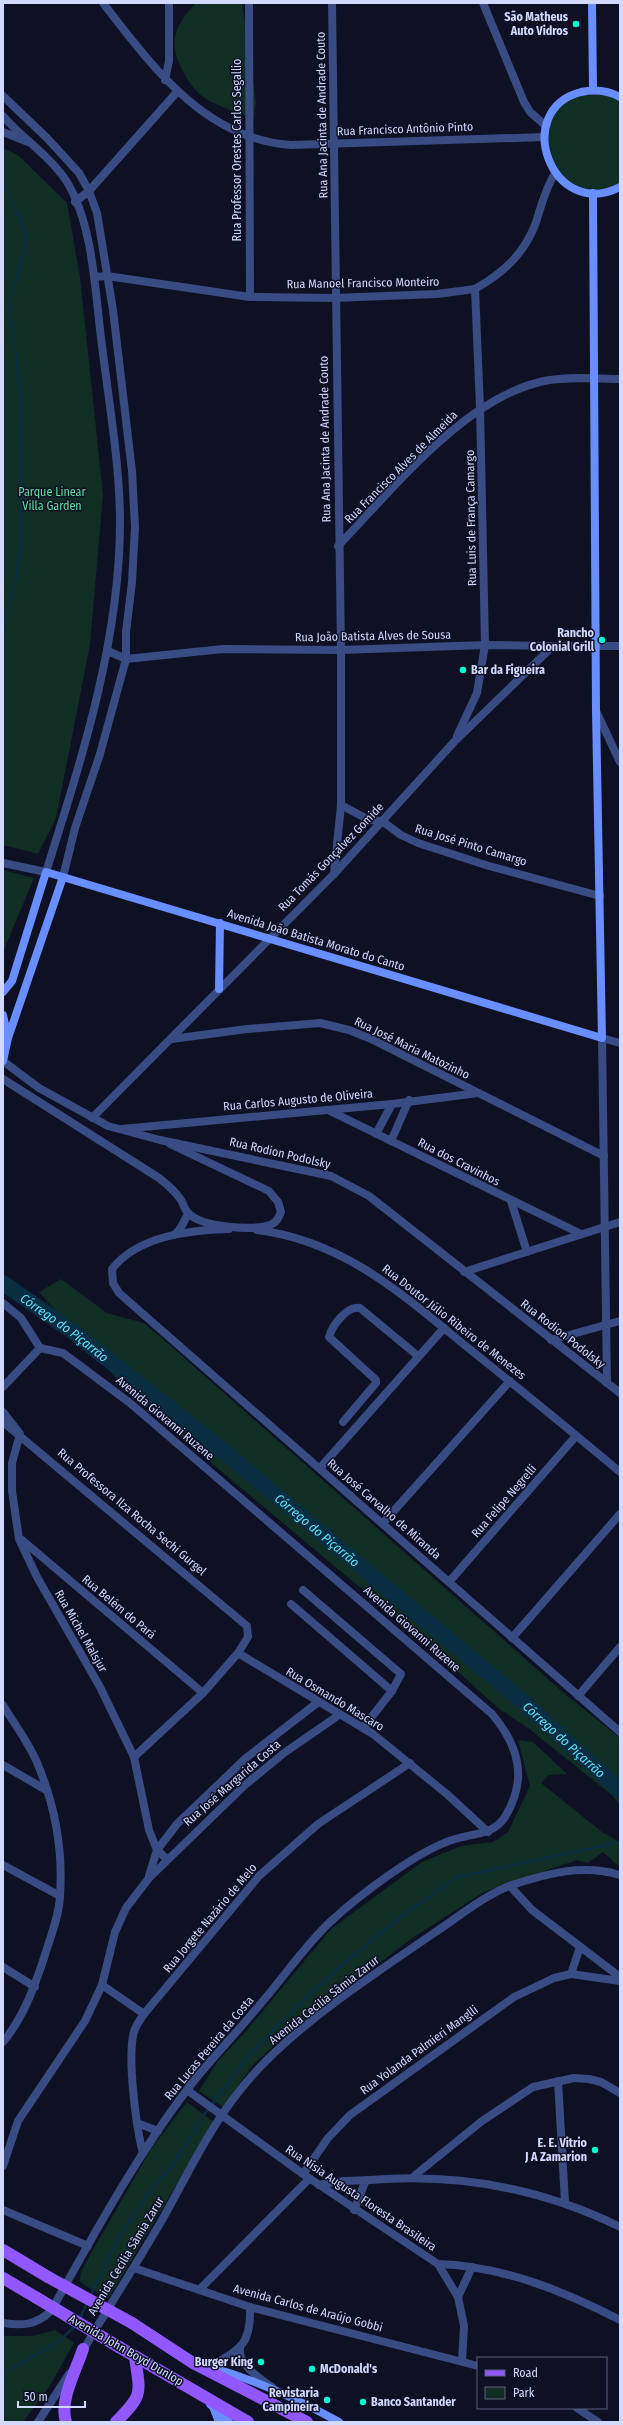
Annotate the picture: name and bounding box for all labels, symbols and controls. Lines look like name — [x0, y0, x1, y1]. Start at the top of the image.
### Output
place label: São Matheus Auto Vidros — [504, 10, 569, 38]
marker: São Matheus Auto Vidros — [571, 19, 581, 29]
street label: Rua Ana Jacinta de Andrade Couto — [314, 32, 330, 198]
street label: Rua Professor Orestes Carlos Segallio — [230, 59, 244, 241]
street label: Rua Francisco Antônio Pinto — [337, 120, 473, 138]
street label: Rua Manoel Francisco Monteiro — [287, 275, 439, 291]
street label: Rua Ana Jacinta de Andrade Couto — [317, 356, 333, 522]
street label: Rua Francisco Alves de Almeida — [342, 408, 460, 526]
street label: Rua Luis de França Camargo — [463, 450, 479, 586]
park label: Parque Linear Villa Garden — [18, 485, 87, 513]
place label: Rancho Colonial Grill — [530, 626, 595, 654]
street label: Rua João Batista Alves de Sousa — [295, 628, 451, 644]
marker: Rancho Colonial Grill — [597, 635, 607, 645]
place label: Bar da Figueira — [471, 663, 545, 677]
marker: Bar da Figueira — [458, 665, 468, 675]
street label: Rua Tomás Gonçalvez Gomide — [275, 800, 387, 914]
street label: Rua José Pinto Camargo — [413, 821, 529, 869]
street label: Avenida João Batista Morato do Canto — [226, 906, 406, 974]
street label: Rua José Maria Matozinho — [352, 1014, 472, 1082]
street label: Rua Carlos Augusto de Oliveira — [223, 1086, 374, 1114]
street label: Rua Rodion Podolsky — [228, 1135, 333, 1172]
street label: Rua dos Cravinhos — [416, 1135, 502, 1189]
street label: Rua Doutor Júlio Ribeiro de Menezes — [379, 1262, 529, 1382]
water label: Córrego do Piçarrão — [18, 1290, 112, 1365]
street label: Rua Rodion Podolsky — [518, 1297, 609, 1372]
street label: Avenida Giovanni Ruzene — [113, 1373, 217, 1463]
street label: Rua Professora Ilza Rocha Sechi Gurgel — [55, 1446, 209, 1578]
street label: Rua José Carvalho de Miranda — [324, 1456, 444, 1562]
street label: Rua Felipe Negrelli — [469, 1462, 539, 1540]
water label: Córrego do Piçarrão — [272, 1490, 363, 1570]
street label: Rua Belém do Pará — [79, 1572, 159, 1642]
street label: Avenida Giovanni Ruzene — [361, 1583, 463, 1675]
street label: Rua Michel Malsjur — [52, 1587, 111, 1675]
street label: Rua Osmando Mascaro — [284, 1664, 386, 1734]
water label: Córrego do Piçarrão — [520, 1699, 609, 1781]
street label: Rua José Margarida Costa — [181, 1737, 283, 1829]
street label: Rua Jorgete Nazário de Melo — [160, 1861, 260, 1975]
street label: Avenida Cecília Sâmia Zarur — [266, 1952, 382, 2047]
street label: Rua Lucas Pereira da Costa — [162, 1993, 257, 2103]
street label: Rua Yolanda Palmieri Manglli — [357, 2003, 481, 2097]
place label: E. E. Vitrio J A Zamarion — [524, 2136, 588, 2164]
street label: Rua Nísia Augusta Floresta Brasileira — [283, 2142, 439, 2254]
marker: E. E. Vitrio J A Zamarion — [590, 2145, 600, 2155]
street label: Avenida Cecília Sâmia Zarur — [85, 2194, 167, 2318]
street label: Avenida Carlos de Araújo Gobbi — [232, 2281, 384, 2335]
street label: Avenida John Boyd Dunlop — [66, 2311, 186, 2389]
place label: Burger King — [195, 2355, 253, 2369]
marker: Burger King — [256, 2357, 266, 2367]
legend — [477, 2357, 607, 2409]
place label: McDonald's — [320, 2362, 378, 2376]
marker: McDonald's — [307, 2364, 317, 2374]
text: Road — [513, 2366, 538, 2380]
scale bar — [18, 2383, 85, 2409]
place label: Revistaria Campineira — [263, 2386, 319, 2414]
text: Park — [513, 2386, 535, 2400]
text: 50 m — [24, 2390, 48, 2404]
marker: Revistaria Campineira — [322, 2395, 332, 2405]
place label: Banco Santander — [371, 2395, 456, 2409]
marker: Banco Santander — [358, 2397, 368, 2407]

